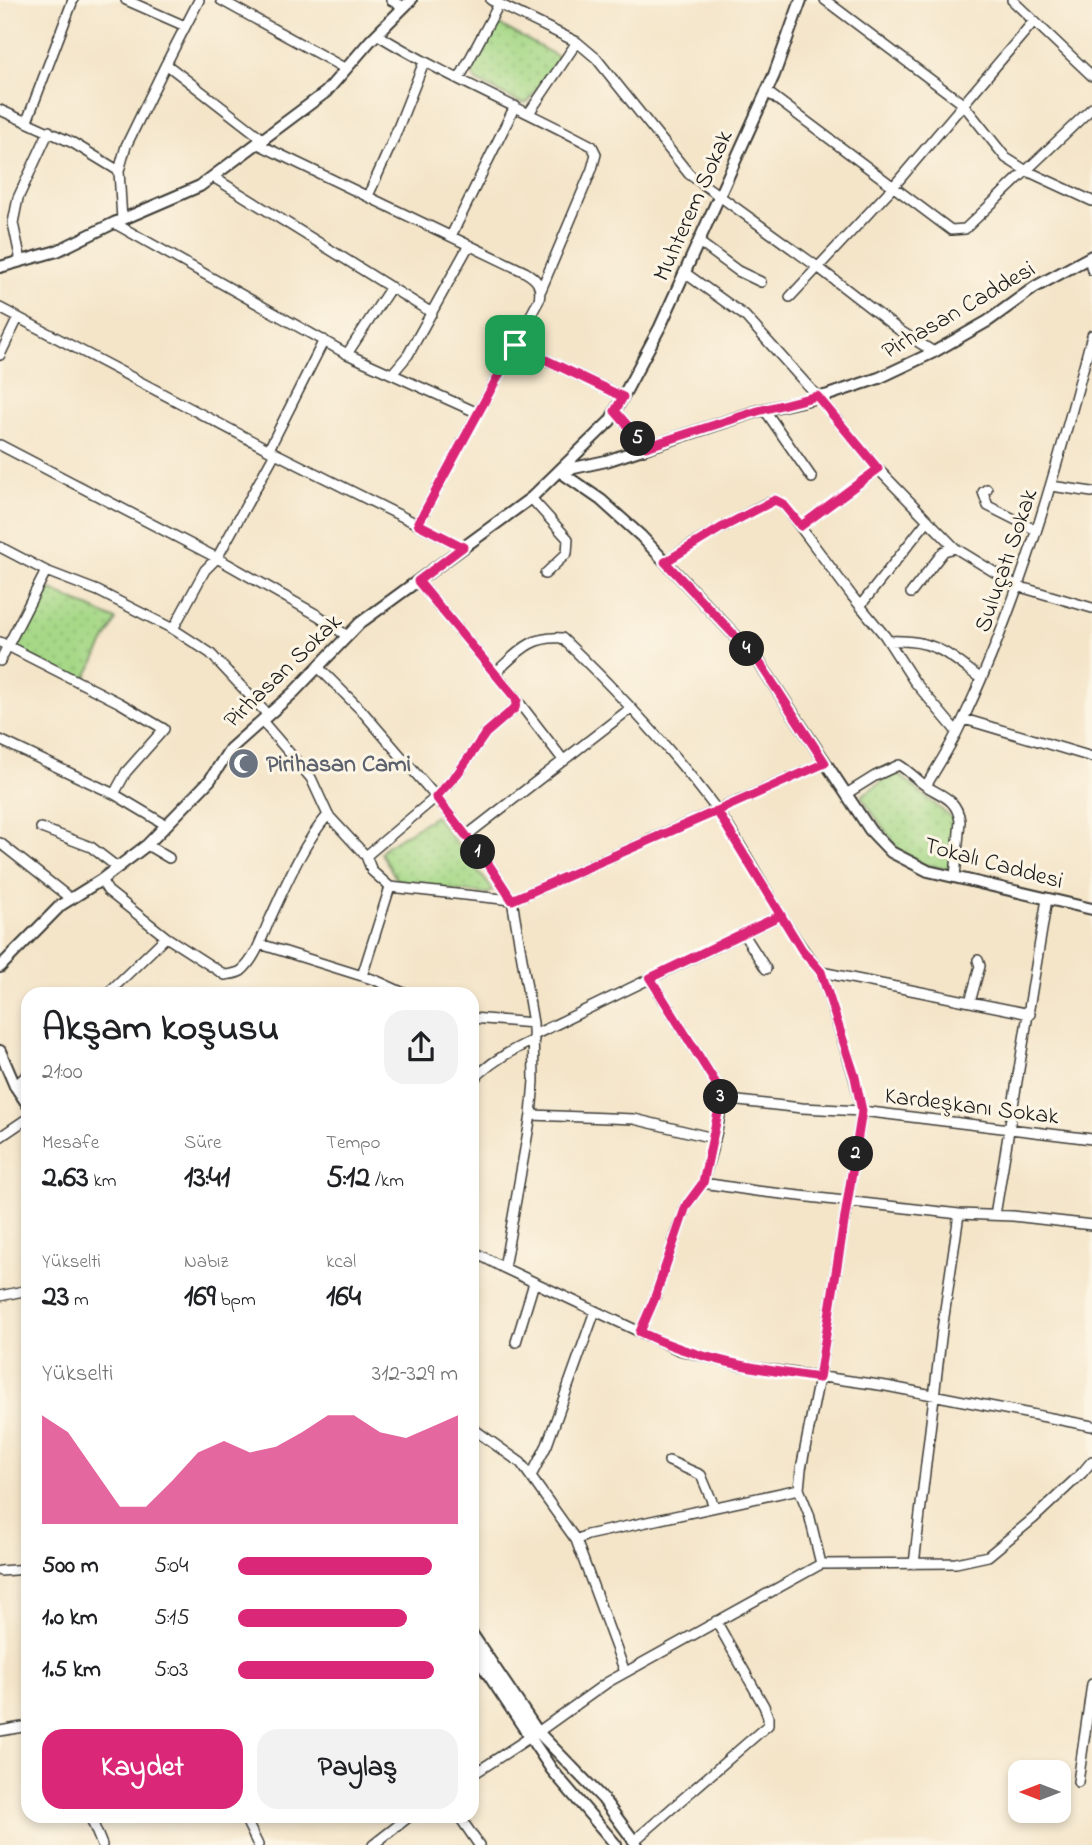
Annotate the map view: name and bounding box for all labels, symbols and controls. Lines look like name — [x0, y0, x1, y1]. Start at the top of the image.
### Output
street label: Muhterem Sokak — [645, 124, 743, 287]
street label: Pirhasan Caddesi — [876, 253, 1042, 369]
pin — [485, 315, 545, 375]
icon: arrive — [496, 326, 534, 364]
pin: 5 — [620, 422, 656, 457]
text: 5 — [632, 425, 643, 452]
street label: Suluçatı Sokak — [966, 484, 1048, 637]
street label: Pirhasan Sokak — [217, 606, 351, 737]
pin: 4 — [730, 632, 764, 666]
text: 4 — [743, 635, 750, 662]
mosque icon: Pirihasan Cami — [226, 746, 260, 780]
place label: Pirihasan Cami — [266, 748, 411, 783]
street label: Tokalı Caddesi — [920, 829, 1067, 900]
pin: 1 — [461, 834, 496, 870]
text: 1 — [474, 838, 481, 865]
text: Akşam koşusu — [42, 1002, 279, 1058]
button: share — [384, 1010, 458, 1084]
text: 21:00 — [42, 1056, 83, 1089]
street label: Kardeşkanı Sokak — [883, 1079, 1061, 1136]
pin: 3 — [704, 1080, 738, 1114]
text: 3 — [717, 1083, 724, 1110]
text: Mesafe — [42, 1130, 99, 1157]
text: Süre — [184, 1130, 221, 1157]
text: Tempo — [326, 1130, 380, 1157]
pin: 2 — [838, 1136, 874, 1172]
text: 2 — [851, 1140, 860, 1167]
text: 2.63 — [42, 1157, 89, 1201]
text: 13:41 — [184, 1157, 230, 1201]
text: 5:12 — [326, 1157, 370, 1201]
text: km — [89, 1168, 116, 1195]
text: /km — [370, 1168, 404, 1195]
text: Yükselti — [42, 1249, 101, 1276]
text: Nabız — [184, 1249, 229, 1276]
text: kcal — [326, 1249, 356, 1276]
text: 23 — [42, 1276, 69, 1320]
text: 169 — [184, 1276, 216, 1320]
text: 164 — [326, 1276, 361, 1320]
text: m — [69, 1287, 89, 1314]
text: bpm — [216, 1287, 256, 1314]
text: Yükselti — [42, 1358, 113, 1391]
text: 312–329 m — [372, 1358, 458, 1391]
text: 500 m — [42, 1550, 99, 1583]
text: 5:04 — [154, 1550, 189, 1583]
text: 1.0 km — [42, 1602, 98, 1635]
text: 5:15 — [154, 1602, 190, 1635]
text: 1.5 km — [42, 1654, 101, 1687]
text: 5:03 — [154, 1654, 189, 1687]
button: Kaydet — [42, 1729, 243, 1809]
button: Paylaş — [257, 1729, 458, 1809]
north arrow — [1008, 1760, 1071, 1824]
map controls — [1008, 1760, 1071, 1823]

